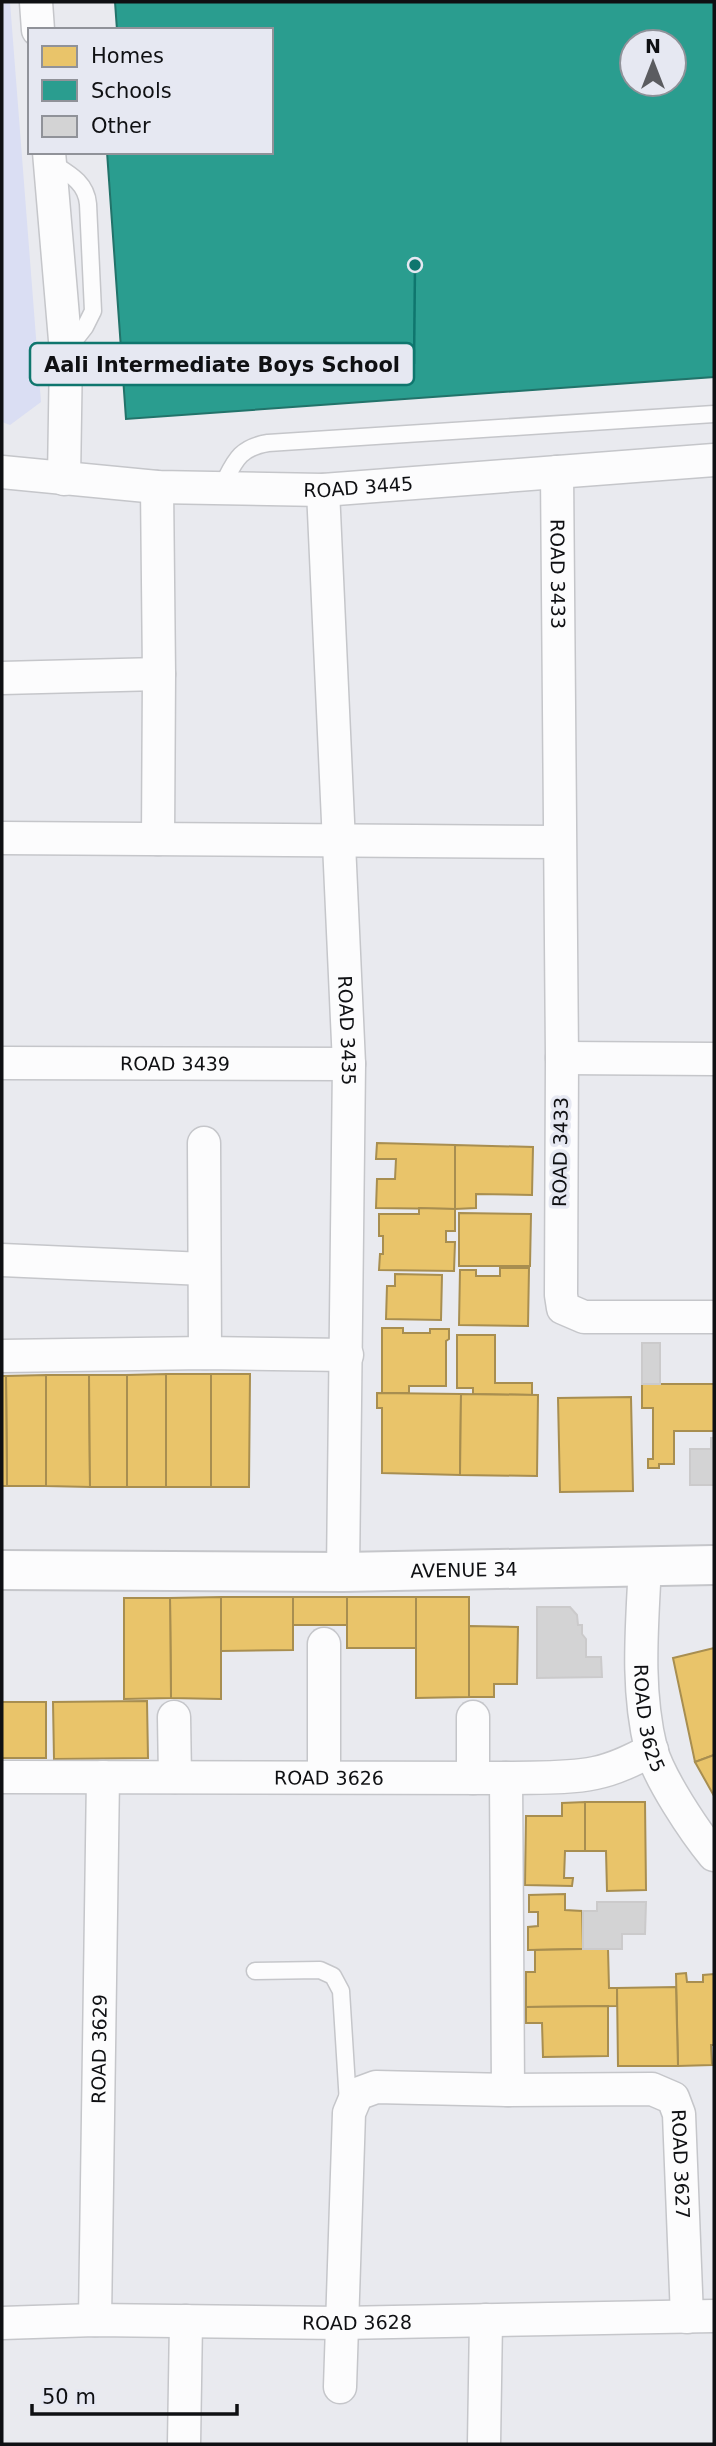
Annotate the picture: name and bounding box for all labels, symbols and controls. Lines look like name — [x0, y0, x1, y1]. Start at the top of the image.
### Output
legend — [28, 28, 273, 154]
north arrow — [618, 28, 688, 98]
text: N — [645, 35, 661, 57]
text: Homes — [91, 44, 164, 68]
text: Schools — [91, 79, 172, 103]
text: Other — [91, 114, 151, 138]
callout: Aali Intermediate Boys School — [30, 343, 414, 385]
text: Aali Intermediate Boys School — [44, 353, 400, 377]
street label: ROAD 3445 — [303, 472, 414, 501]
street label: ROAD 3433 — [546, 519, 569, 629]
street label: ROAD 3435 — [334, 975, 360, 1085]
street label: ROAD 3439 — [120, 1052, 230, 1075]
street label: ROAD 3433 — [548, 1097, 572, 1207]
street label: AVENUE 34 — [410, 1558, 518, 1582]
street label: ROAD 3625 — [630, 1664, 670, 1776]
street label: ROAD 3626 — [274, 1767, 384, 1789]
street label: ROAD 3629 — [87, 1994, 111, 2104]
street label: ROAD 3627 — [668, 2109, 694, 2219]
street label: ROAD 3628 — [302, 2311, 412, 2334]
scale bar — [32, 2372, 236, 2416]
text: 50 m — [42, 2385, 96, 2409]

